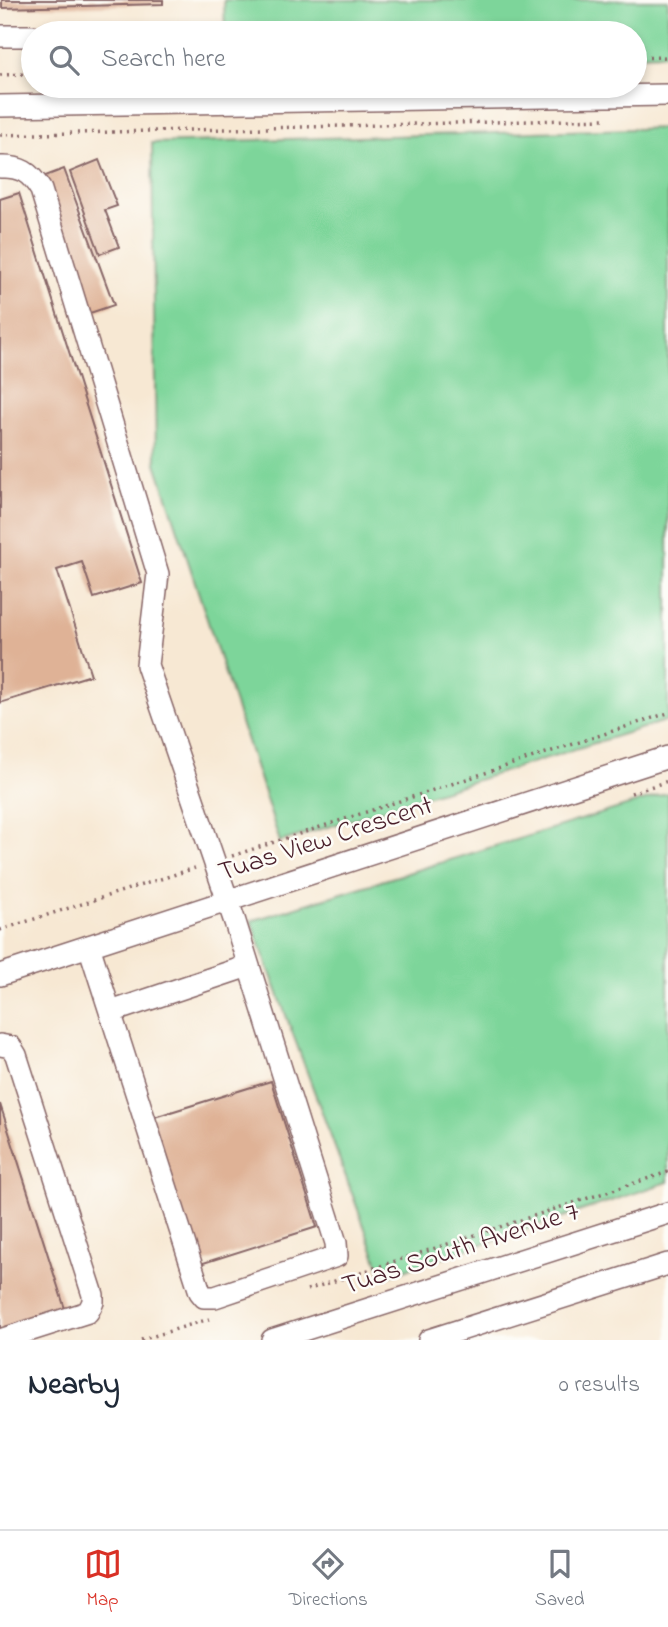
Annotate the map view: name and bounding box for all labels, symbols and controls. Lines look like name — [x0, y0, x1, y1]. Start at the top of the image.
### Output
search box — [21, 21, 647, 98]
icon: search — [45, 41, 83, 79]
text: Search here — [101, 41, 226, 79]
street label: Tuas View Crescent — [214, 786, 438, 894]
street label: Tuas South Avenue 7 — [337, 1192, 585, 1308]
text: Nearby — [28, 1364, 120, 1408]
text: 0 results — [559, 1369, 640, 1402]
tab: Map — [84, 1545, 122, 1614]
tab: Directions — [289, 1545, 368, 1614]
tab: Saved — [535, 1545, 584, 1614]

